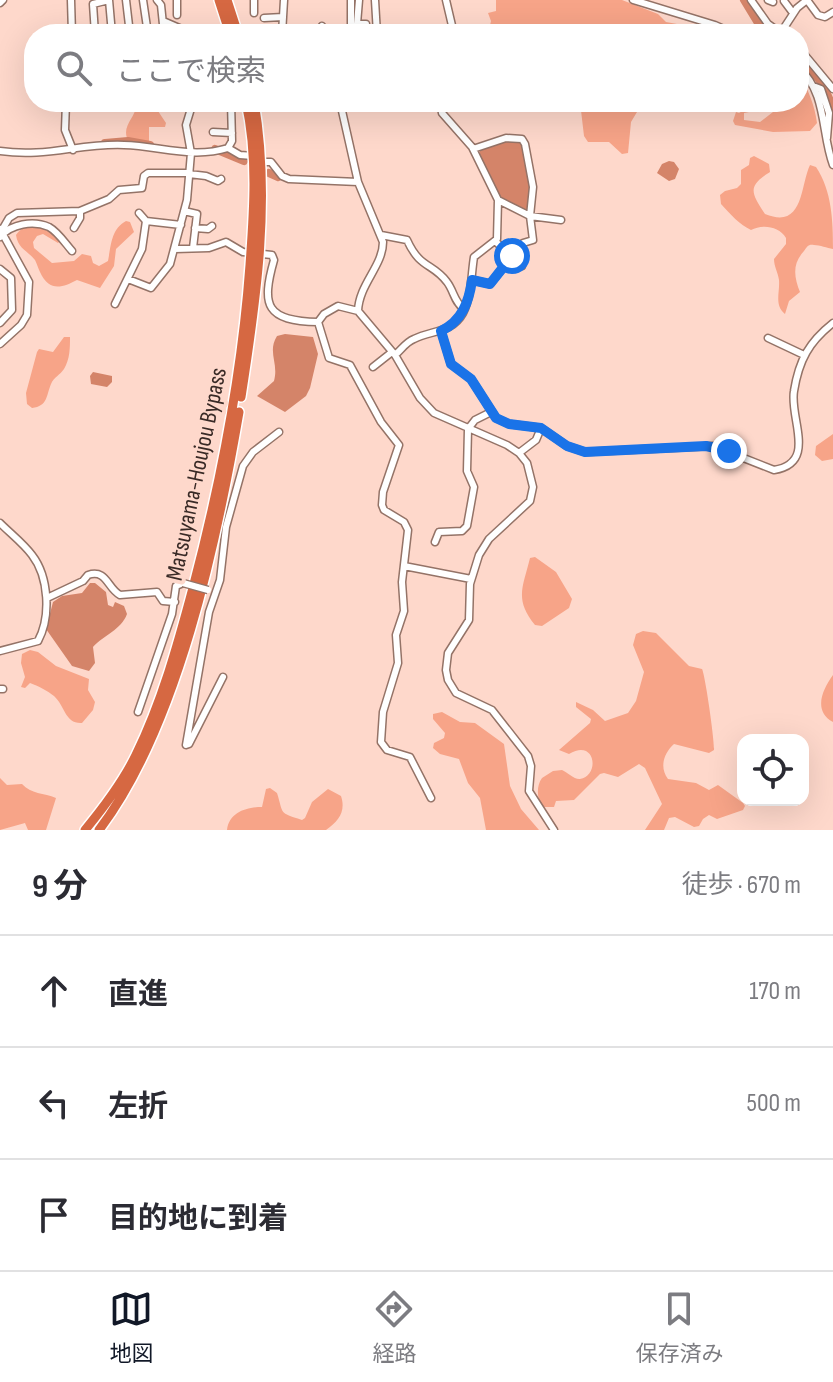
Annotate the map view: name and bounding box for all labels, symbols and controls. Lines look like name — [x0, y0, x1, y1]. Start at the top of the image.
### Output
search box — [24, 24, 809, 112]
icon: search — [52, 46, 96, 90]
text: ここで検索 — [116, 54, 266, 90]
route start — [494, 238, 530, 274]
street label: Matsuyama-Houjou Bypass — [160, 365, 233, 583]
route end — [711, 433, 747, 469]
map controls — [737, 734, 809, 806]
button: locate — [737, 734, 809, 806]
text: 9 分 — [32, 866, 87, 907]
text: 徒歩 · 670 m — [681, 870, 801, 901]
icon: ahead — [32, 969, 76, 1013]
text: 170 m — [749, 976, 801, 1007]
text: 直進 — [108, 977, 168, 1013]
icon: left — [32, 1081, 76, 1125]
text: 500 m — [747, 1088, 801, 1119]
text: 左折 — [108, 1089, 168, 1125]
icon: arrive — [32, 1193, 76, 1237]
text: 目的地に到着 — [108, 1201, 288, 1237]
tab: 地図 — [109, 1287, 154, 1368]
tab: 経路 — [372, 1287, 417, 1368]
tab: 保存済み — [635, 1287, 724, 1368]

